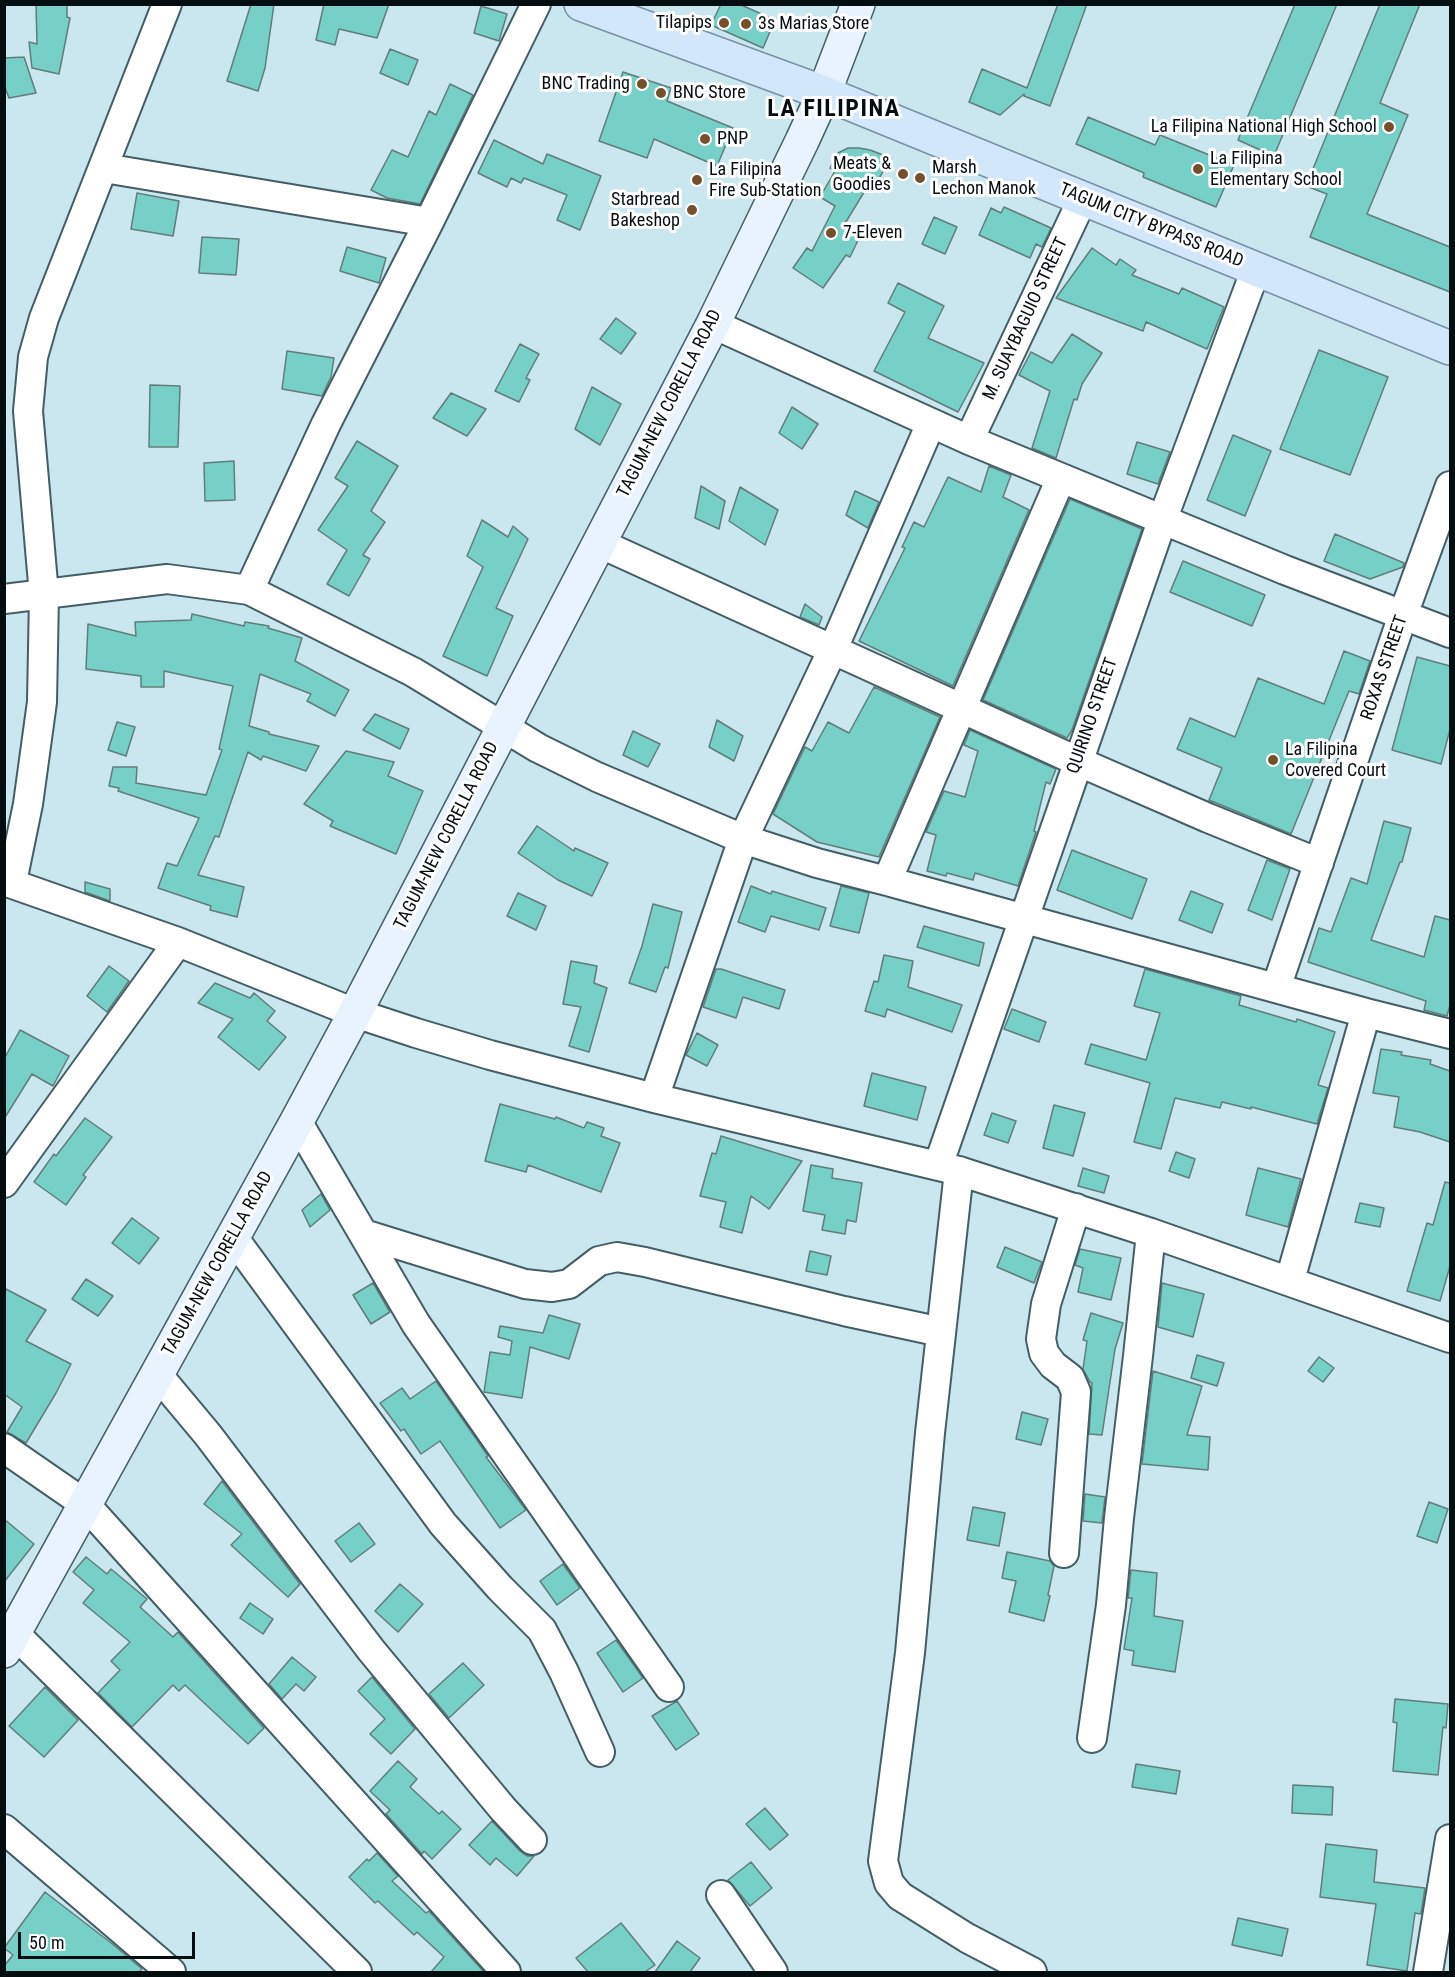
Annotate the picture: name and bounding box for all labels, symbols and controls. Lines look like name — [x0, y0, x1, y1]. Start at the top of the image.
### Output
place label: Tilapips — [656, 12, 712, 34]
place label: 3s Marias Store — [758, 13, 869, 35]
marker: Tilapips — [717, 16, 731, 30]
marker: 3s Marias Store — [739, 17, 753, 31]
place label: BNC Trading — [542, 73, 630, 95]
marker: BNC Trading — [635, 77, 649, 91]
place label: BNC Store — [673, 82, 746, 104]
marker: BNC Store — [654, 86, 668, 100]
district label: LA FILIPINA — [767, 96, 901, 124]
place label: La Filipina National High School — [1151, 116, 1377, 138]
marker: La Filipina National High School — [1382, 120, 1396, 134]
place label: PNP — [717, 128, 748, 150]
marker: PNP — [698, 132, 712, 146]
place label: La Filipina Elementary School — [1210, 148, 1342, 190]
place label: Meats & Goodies — [833, 153, 891, 195]
place label: Marsh Lechon Manok — [932, 157, 1036, 200]
place label: La Filipina Fire Sub-Station — [709, 159, 822, 201]
marker: La Filipina Elementary School — [1191, 162, 1205, 176]
marker: Meats & Goodies — [896, 167, 910, 181]
marker: Marsh Lechon Manok — [913, 171, 927, 185]
marker: La Filipina Fire Sub-Station — [690, 173, 704, 187]
street label: TAGUM CITY BYPASS ROAD — [1056, 179, 1246, 273]
place label: Starbread Bakeshop — [610, 189, 680, 232]
marker: Starbread Bakeshop — [685, 203, 699, 217]
place label: 7-Eleven — [843, 222, 902, 244]
marker: 7-Eleven — [824, 226, 838, 240]
street label: M. SUAYBAGUIO STREET — [979, 234, 1073, 404]
street label: TAGUM-NEW CORELLA ROAD — [613, 306, 727, 502]
street label: ROXAS STREET — [1357, 613, 1413, 723]
street label: QUIRINO STREET — [1063, 655, 1123, 777]
street label: TAGUM-NEW CORELLA ROAD — [390, 738, 504, 934]
place label: La Filipina Covered Court — [1285, 739, 1386, 782]
marker: La Filipina Covered Court — [1266, 753, 1280, 767]
street label: TAGUM-NEW CORELLA ROAD — [158, 1168, 278, 1360]
scale bar — [21, 1920, 198, 1958]
text: 50 m — [29, 1932, 64, 1953]

